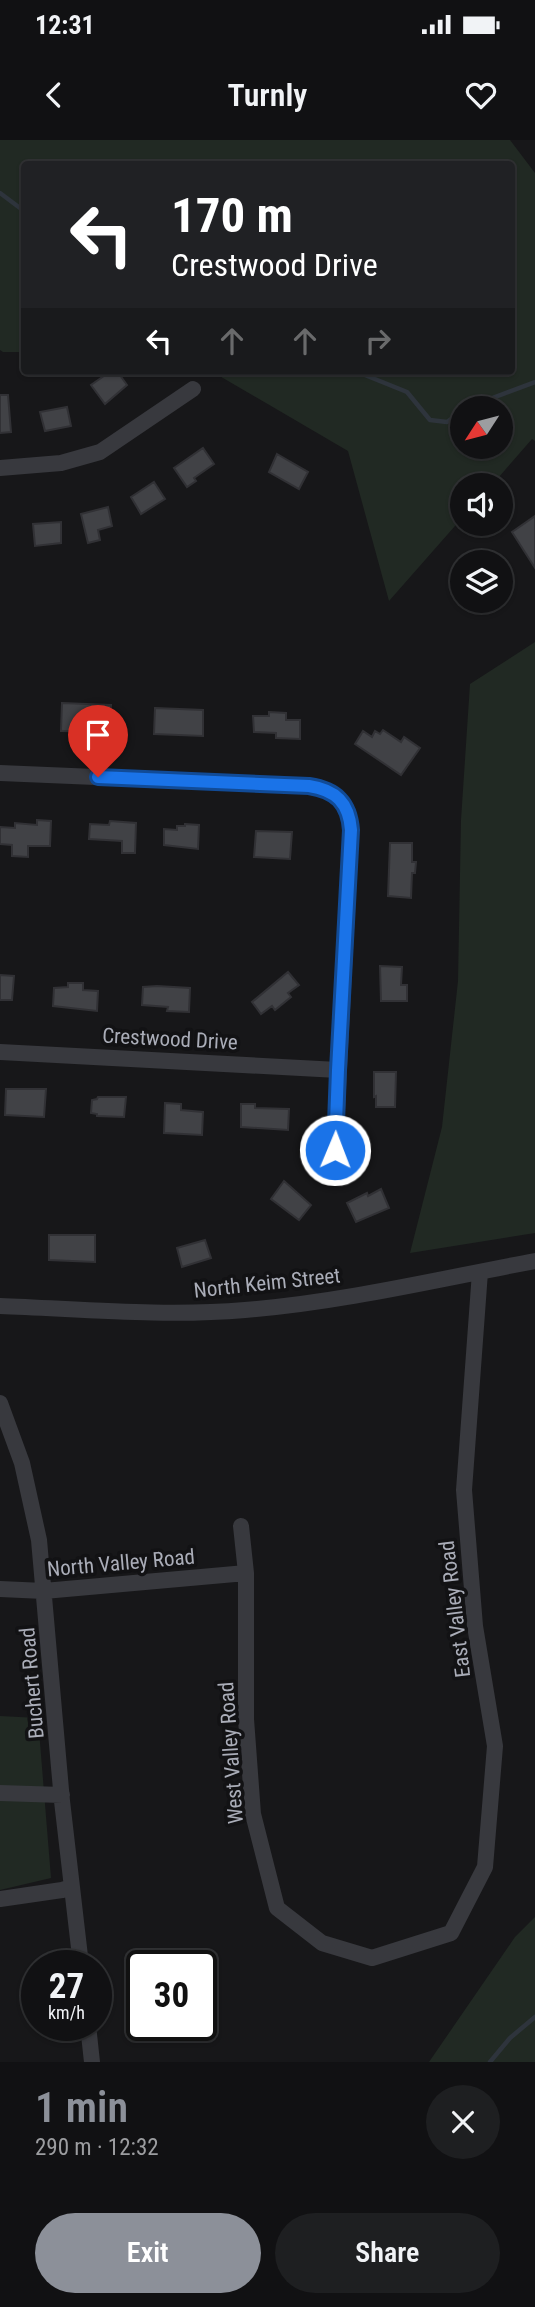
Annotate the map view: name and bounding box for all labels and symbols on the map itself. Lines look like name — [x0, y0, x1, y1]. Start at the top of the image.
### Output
north arrow — [450, 396, 513, 458]
pin — [68, 705, 128, 777]
street label: Crestwood Drive — [102, 1023, 238, 1055]
position arrow — [298, 1113, 372, 1187]
street label: North Keim Street — [192, 1263, 342, 1303]
street label: East Valley Road — [435, 1539, 475, 1679]
street label: North Valley Road — [46, 1545, 196, 1581]
street label: Buchert Road — [15, 1626, 49, 1740]
street label: West Valley Road — [214, 1681, 248, 1825]
speed limit sign: 30 — [126, 1950, 217, 2041]

